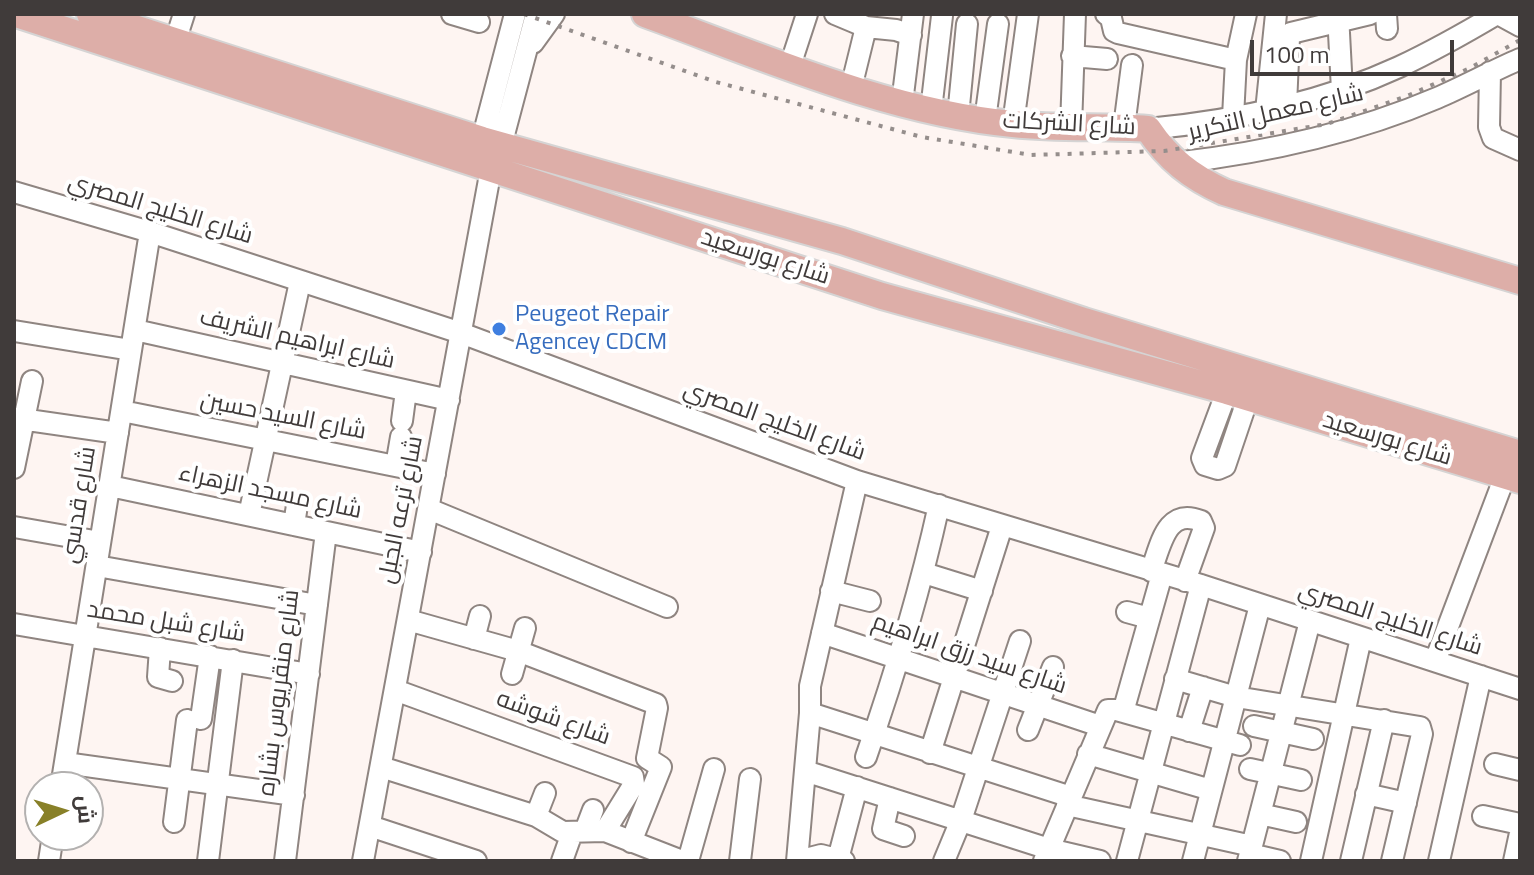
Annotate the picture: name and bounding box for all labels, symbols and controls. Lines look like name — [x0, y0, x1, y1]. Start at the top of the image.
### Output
scale bar — [1254, 24, 1458, 74]
text: 100 m — [1264, 36, 1330, 72]
street label: شارع معمل التكرير — [1185, 80, 1367, 148]
street label: شارع الشركات — [1002, 107, 1136, 143]
street label: شارع الخليج المصري — [64, 168, 256, 252]
street label: شارع بورسعيد — [697, 224, 833, 292]
place label: Peugeot Repair Agencey CDCM — [515, 301, 670, 357]
street label: شارع ابراهيم الشريف — [196, 304, 398, 376]
marker: Peugeot Repair Agencey CDCM — [490, 320, 508, 338]
street label: شارع الخليج المصري — [679, 376, 869, 468]
street label: شارع السيد حسين — [198, 387, 368, 447]
street label: شارع بورسعيد — [1319, 407, 1455, 473]
street label: شارع ترعه الجبل — [374, 434, 430, 586]
street label: شارع قدسي — [57, 445, 103, 565]
street label: شارع مسجد الزهراء — [176, 460, 364, 526]
street label: شارع الخليج المصري — [1294, 577, 1486, 663]
street label: شارع منقريوس بشاره — [253, 588, 307, 798]
street label: شارع شبل محمد — [85, 596, 247, 650]
street label: شارع سيد رزق ابراهيم — [868, 608, 1070, 702]
street label: شارع شوشه — [492, 685, 614, 753]
north arrow — [24, 771, 104, 851]
text: ش — [68, 794, 104, 825]

